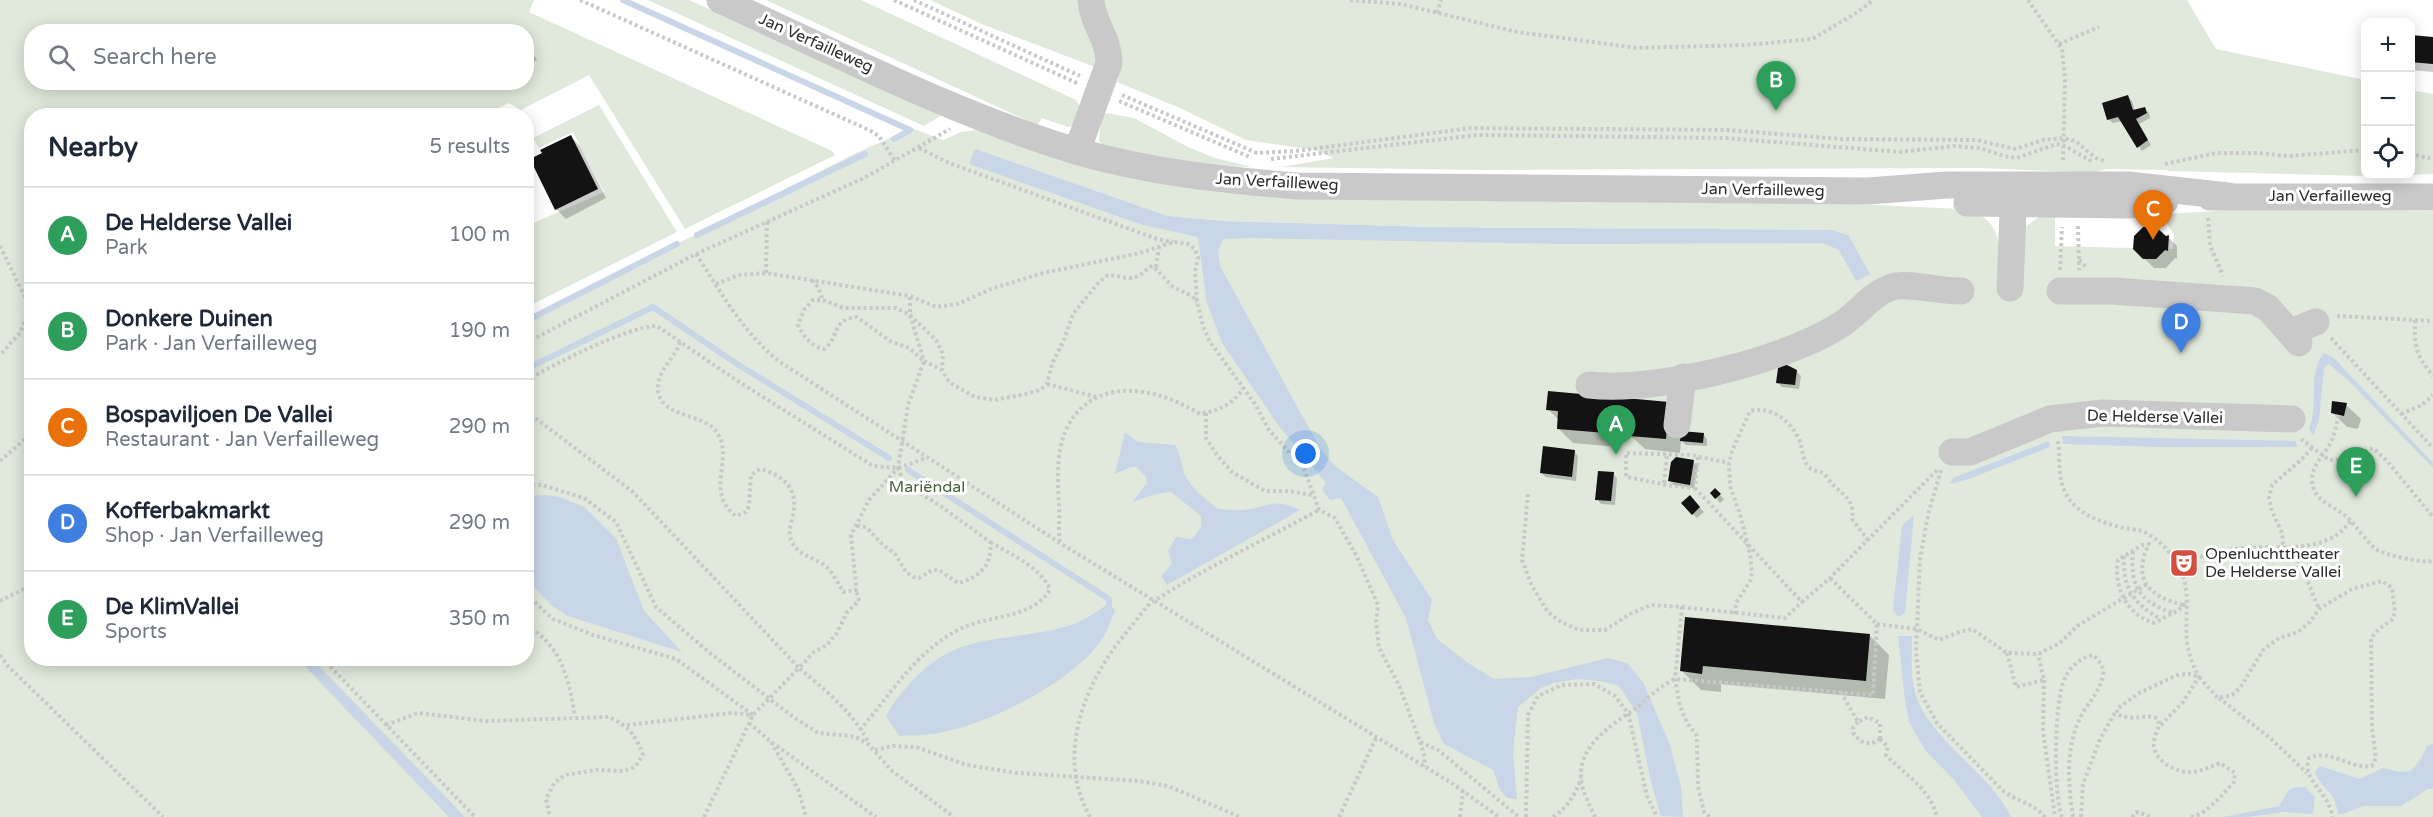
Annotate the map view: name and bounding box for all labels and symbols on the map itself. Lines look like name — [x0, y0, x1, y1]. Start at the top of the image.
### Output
street label: Jan Verfailleweg — [756, 9, 876, 77]
pin: B — [1756, 62, 1796, 111]
street label: Jan Verfailleweg — [1215, 169, 1339, 195]
street label: Jan Verfailleweg — [1701, 179, 1825, 201]
street label: Jan Verfailleweg — [2268, 186, 2392, 206]
pin: C — [2134, 190, 2172, 240]
pin: D — [2162, 304, 2200, 353]
pin: A — [1596, 406, 1636, 455]
street label: De Helderse Vallei — [2087, 406, 2223, 428]
your location — [1291, 439, 1320, 468]
pin: E — [2336, 448, 2376, 497]
park label: Mariëndal — [889, 477, 965, 497]
place label: Openluchttheater De Helderse Vallei — [2205, 544, 2341, 582]
theatre icon: Openluchttheater De Helderse Vallei — [2168, 547, 2200, 579]

